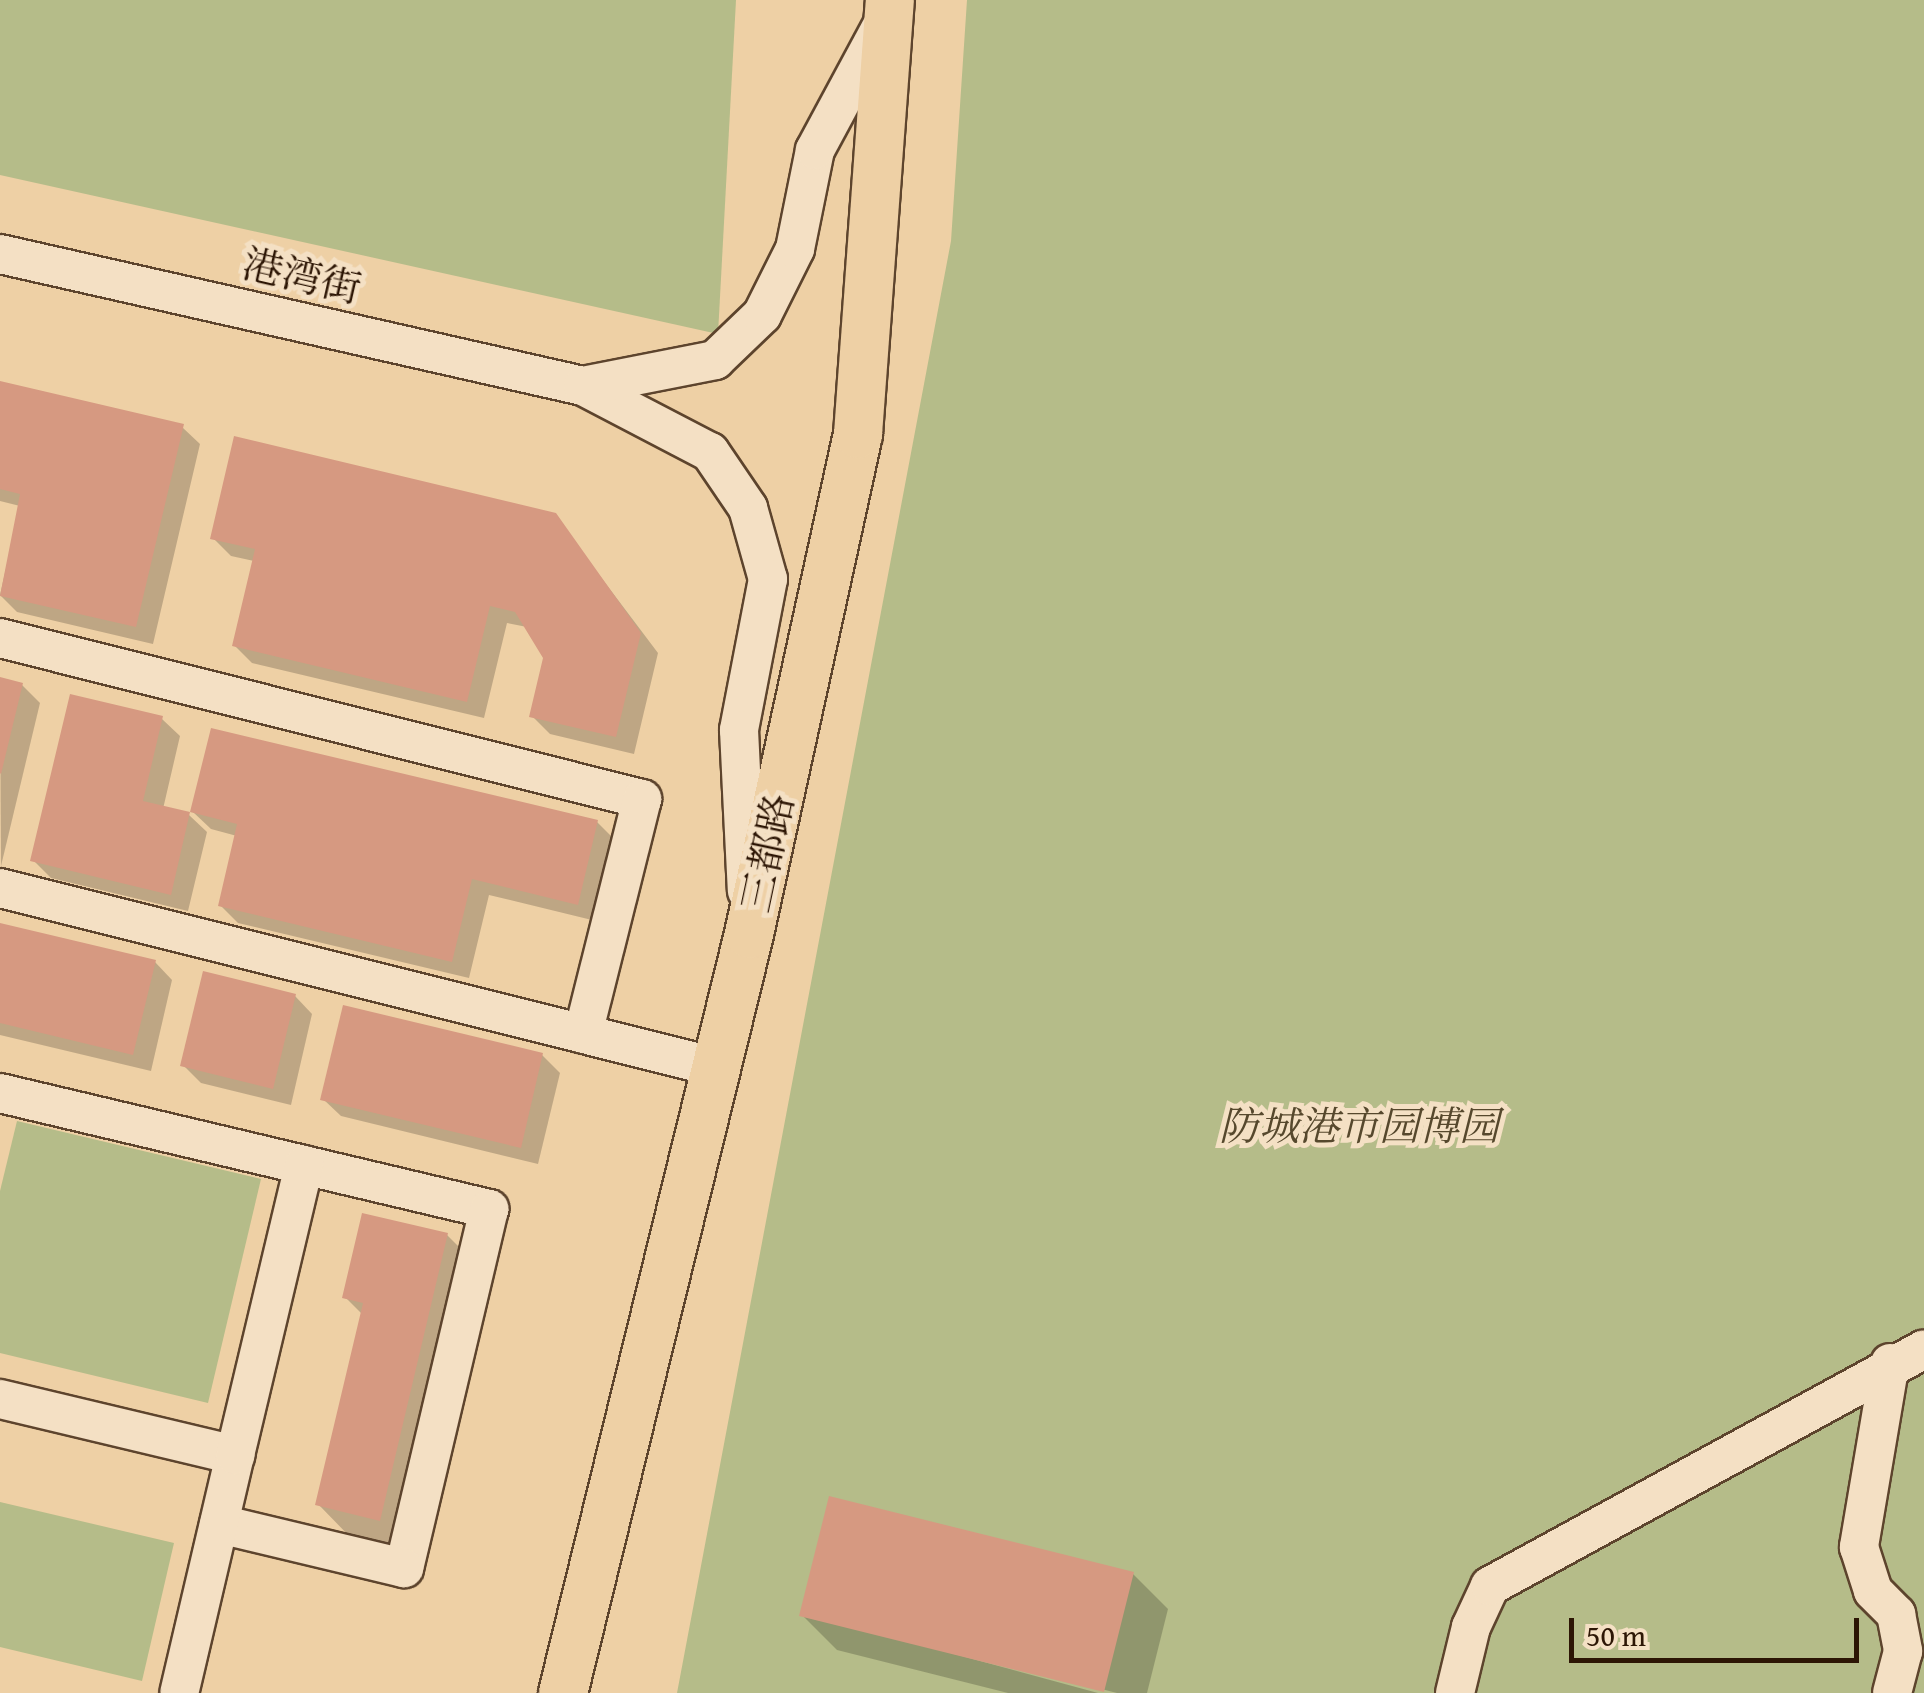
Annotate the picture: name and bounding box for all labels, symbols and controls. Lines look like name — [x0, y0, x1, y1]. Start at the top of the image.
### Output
street label: 港湾街 — [238, 239, 366, 313]
street label: 三都路 — [731, 789, 803, 917]
park label: 防城港市园博园 — [1219, 1102, 1499, 1150]
scale bar — [1574, 1598, 1864, 1660]
text: 50 m — [1586, 1613, 1646, 1657]

